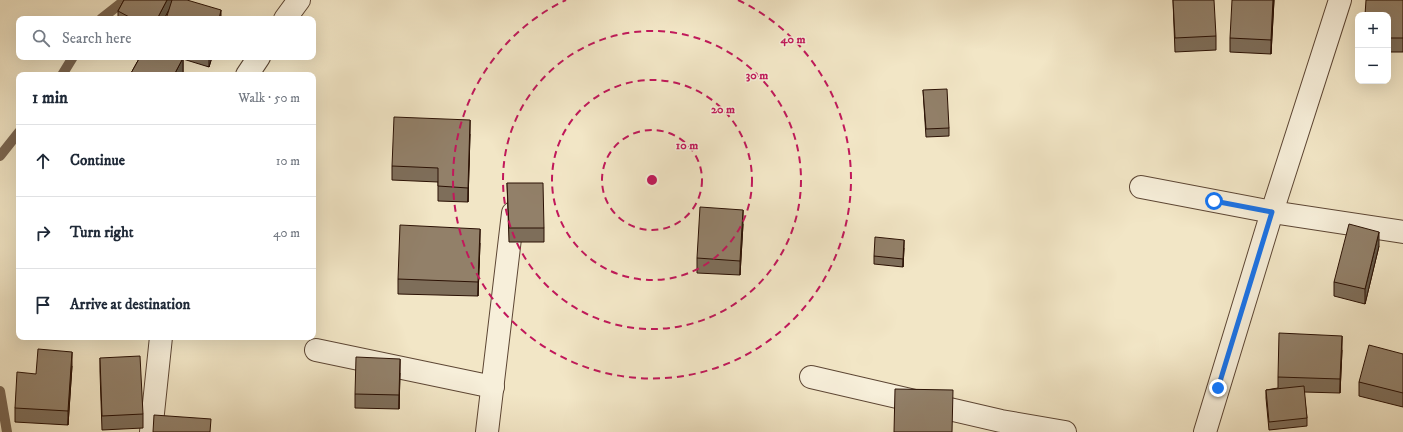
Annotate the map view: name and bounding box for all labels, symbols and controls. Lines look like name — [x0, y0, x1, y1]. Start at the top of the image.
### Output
map controls — [1355, 12, 1391, 84]
button: + — [1355, 12, 1391, 48]
search box — [16, 16, 316, 60]
icon: search — [30, 27, 52, 49]
text: Search here — [62, 29, 131, 48]
text: 40 m — [780, 32, 805, 47]
button: − — [1355, 48, 1391, 84]
text: 30 m — [746, 68, 768, 83]
text: 1 min — [32, 87, 68, 109]
text: Walk · 50 m — [238, 90, 300, 106]
text: 20 m — [711, 102, 735, 117]
text: 10 m — [676, 138, 698, 153]
icon: ahead — [32, 150, 54, 172]
text: Continue — [70, 151, 125, 170]
text: 10 m — [276, 153, 300, 169]
centre of rings — [645, 173, 659, 187]
route start — [1205, 192, 1223, 210]
icon: right — [32, 222, 54, 244]
text: Turn right — [70, 223, 133, 242]
text: 40 m — [273, 225, 300, 241]
icon: arrive — [32, 294, 54, 316]
text: Arrive at destination — [70, 295, 190, 314]
route end — [1209, 379, 1227, 397]

